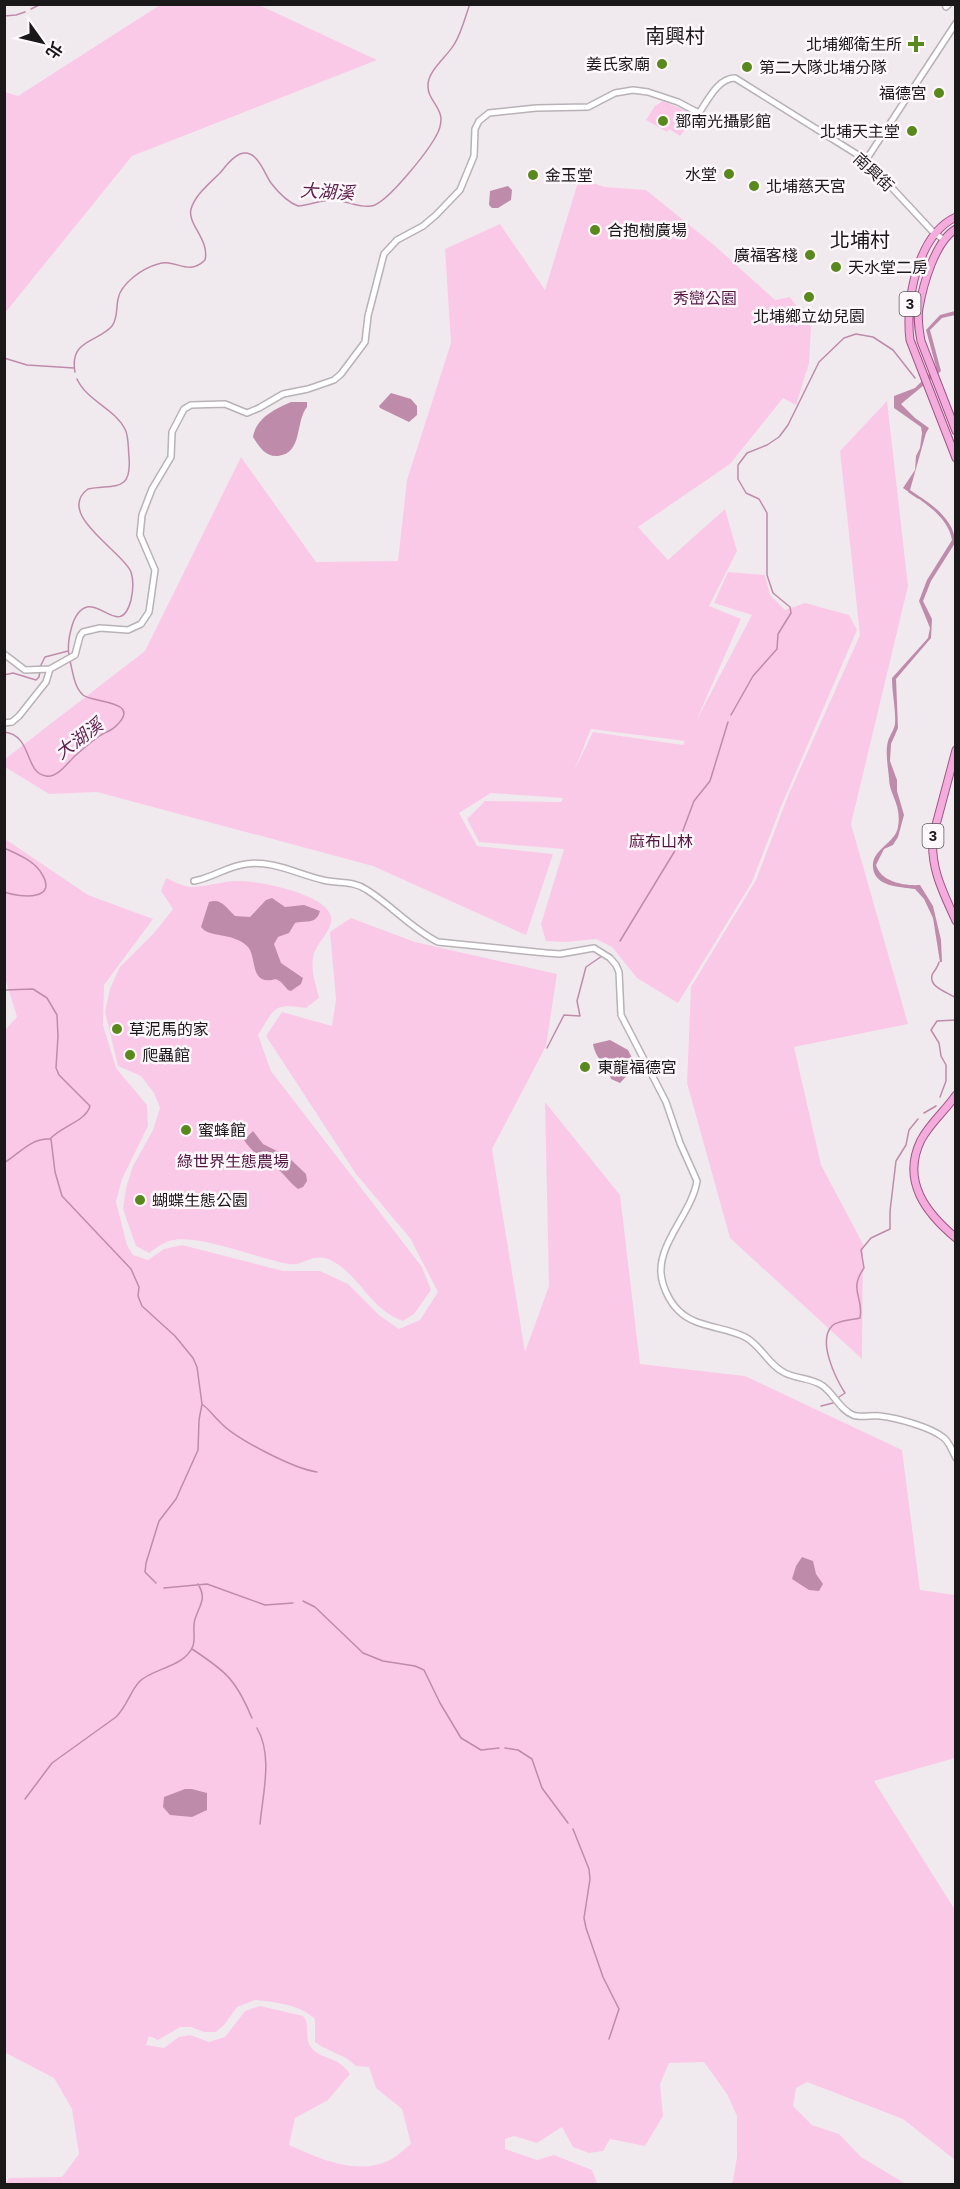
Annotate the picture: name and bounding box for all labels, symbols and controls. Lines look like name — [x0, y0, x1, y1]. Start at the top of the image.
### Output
north arrow — [12, 12, 72, 72]
district label: 南興村 — [645, 25, 705, 47]
marker: 北埔鄉衛生所 — [907, 35, 925, 53]
place label: 北埔鄉衛生所 — [806, 36, 902, 53]
text: 北 — [42, 39, 66, 62]
place label: 姜氏家廟 — [586, 56, 650, 73]
marker: 姜氏家廟 — [655, 57, 669, 71]
place label: 第二大隊北埔分隊 — [759, 59, 887, 76]
marker: 第二大隊北埔分隊 — [740, 60, 754, 74]
place label: 福德宮 — [879, 85, 927, 102]
marker: 福德宮 — [932, 86, 946, 100]
place label: 鄧南光攝影館 — [675, 113, 771, 130]
marker: 鄧南光攝影館 — [656, 114, 670, 128]
place label: 北埔天主堂 — [820, 123, 900, 140]
marker: 北埔天主堂 — [905, 124, 919, 138]
street label: 南興街 — [850, 150, 897, 195]
place label: 水堂 — [685, 166, 717, 183]
place label: 金玉堂 — [545, 167, 593, 184]
marker: 水堂 — [722, 167, 736, 181]
marker: 金玉堂 — [526, 168, 540, 182]
place label: 北埔慈天宮 — [766, 178, 846, 195]
marker: 北埔慈天宮 — [747, 179, 761, 193]
water label: 大湖溪 — [300, 181, 357, 204]
place label: 合抱樹廣場 — [607, 222, 687, 239]
marker: 合抱樹廣場 — [588, 223, 602, 237]
district label: 北埔村 — [830, 229, 890, 251]
place label: 廣福客棧 — [734, 247, 798, 264]
marker: 廣福客棧 — [803, 248, 817, 262]
place label: 天水堂二房 — [848, 259, 928, 276]
marker: 天水堂二房 — [829, 260, 843, 274]
park label: 秀巒公園 — [673, 290, 737, 307]
marker: 北埔鄉立幼兒園 — [802, 290, 816, 304]
road number: 3 — [900, 292, 920, 316]
place label: 北埔鄉立幼兒園 — [753, 308, 865, 325]
water label: 大湖溪 — [51, 713, 109, 763]
road number: 3 — [922, 824, 944, 848]
park label: 麻布山林 — [629, 833, 693, 850]
place label: 草泥馬的家 — [129, 1021, 209, 1038]
marker: 草泥馬的家 — [110, 1022, 124, 1036]
place label: 爬蟲館 — [142, 1047, 190, 1064]
marker: 爬蟲館 — [123, 1048, 137, 1062]
place label: 東龍福德宮 — [597, 1059, 677, 1076]
marker: 東龍福德宮 — [578, 1060, 592, 1074]
place label: 蜜蜂館 — [198, 1122, 246, 1139]
marker: 蜜蜂館 — [179, 1123, 193, 1137]
park label: 綠世界生態農場 — [177, 1153, 289, 1170]
place label: 蝴蝶生態公園 — [152, 1192, 248, 1209]
marker: 蝴蝶生態公園 — [133, 1193, 147, 1207]

